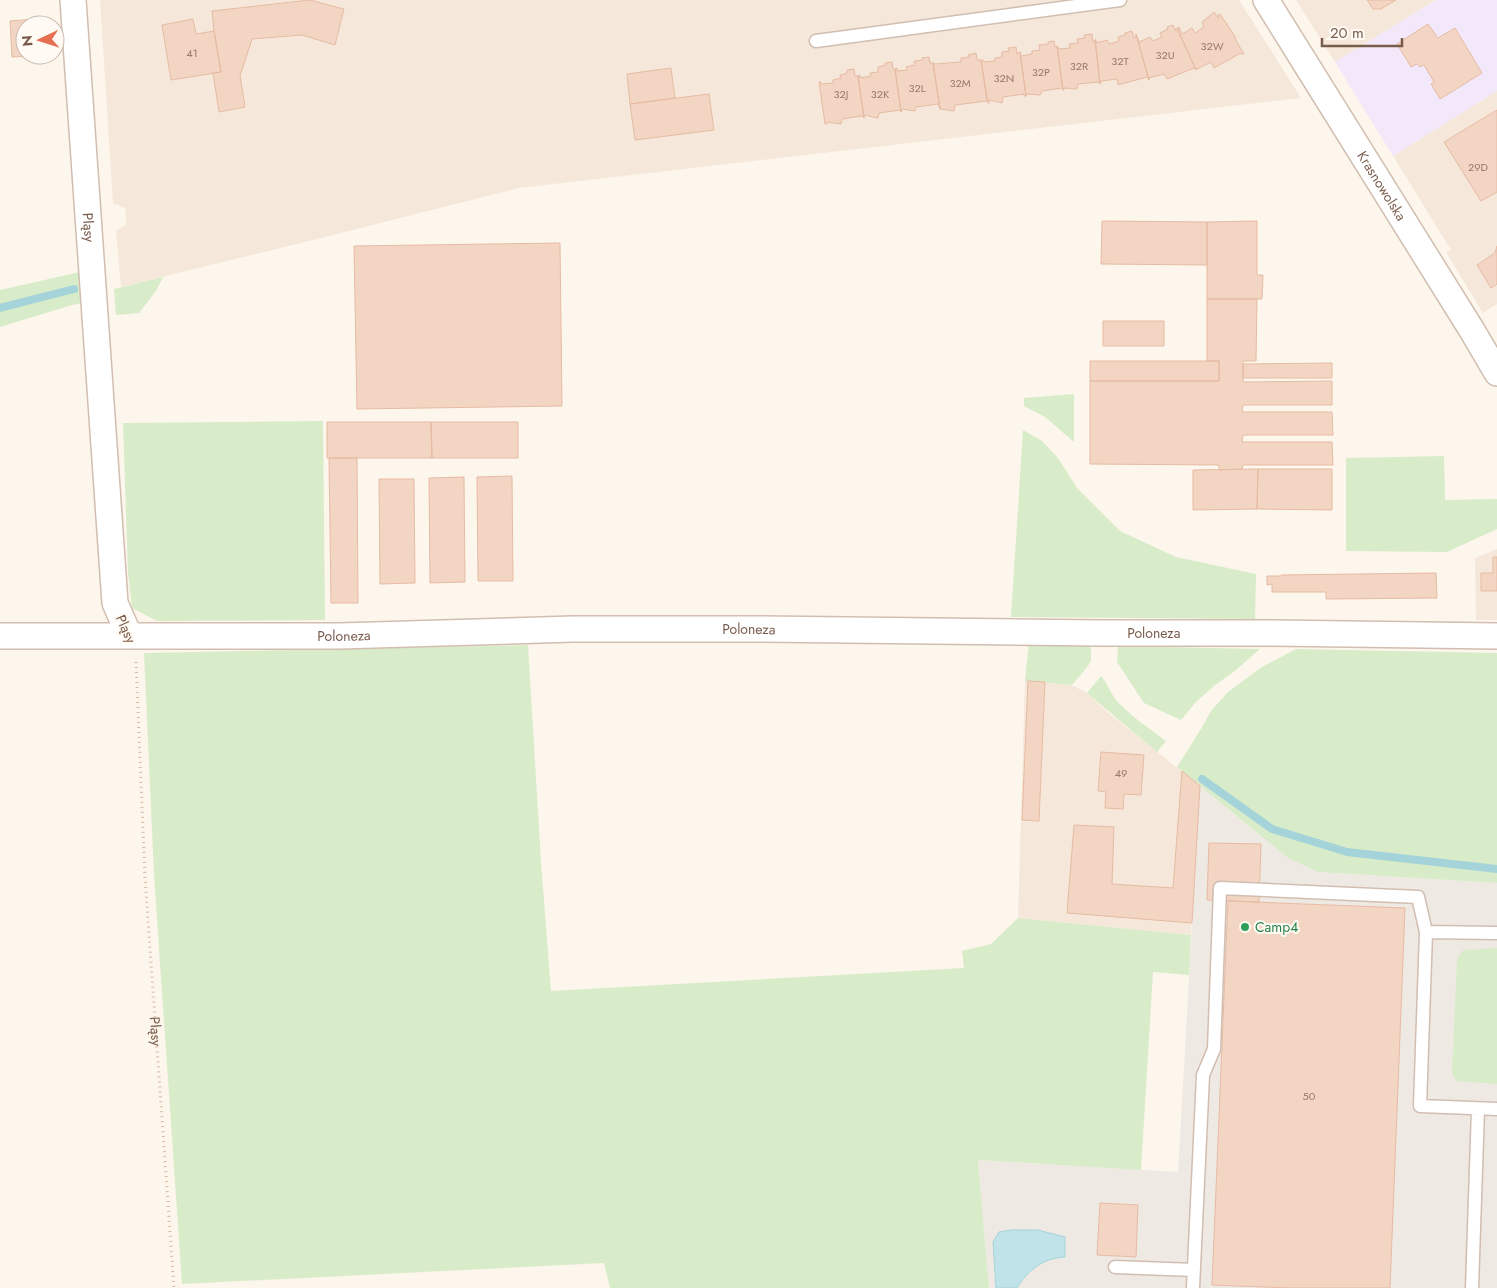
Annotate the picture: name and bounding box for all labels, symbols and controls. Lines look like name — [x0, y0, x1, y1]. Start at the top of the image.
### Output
north arrow — [15, 15, 65, 65]
scale bar — [1322, 15, 1402, 47]
text: 20 m — [1330, 22, 1364, 44]
text: N — [17, 35, 37, 47]
house number: 32W — [1200, 38, 1224, 54]
house number: 41 — [186, 45, 198, 61]
house number: 32U — [1155, 47, 1175, 63]
house number: 32T — [1111, 53, 1129, 69]
house number: 32R — [1070, 58, 1089, 74]
house number: 32P — [1032, 64, 1050, 80]
house number: 32N — [994, 70, 1014, 86]
house number: 32M — [949, 75, 971, 91]
house number: 32L — [908, 80, 926, 96]
house number: 32J — [834, 86, 848, 102]
house number: 32K — [871, 86, 890, 102]
street label: Krasnowolska — [1353, 147, 1411, 225]
house number: 29D — [1468, 159, 1489, 175]
street label: Pląsy — [78, 212, 100, 244]
street label: Pląsy — [111, 611, 141, 647]
street label: Poloneza — [722, 619, 776, 639]
street label: Poloneza — [1127, 623, 1181, 643]
street label: Poloneza — [317, 625, 371, 646]
house number: 49 — [1115, 765, 1127, 781]
place label: Camp4 — [1255, 917, 1298, 937]
marker: Camp4 — [1239, 921, 1251, 933]
street label: Pląsy — [145, 1016, 167, 1048]
house number: 50 — [1303, 1088, 1316, 1104]

